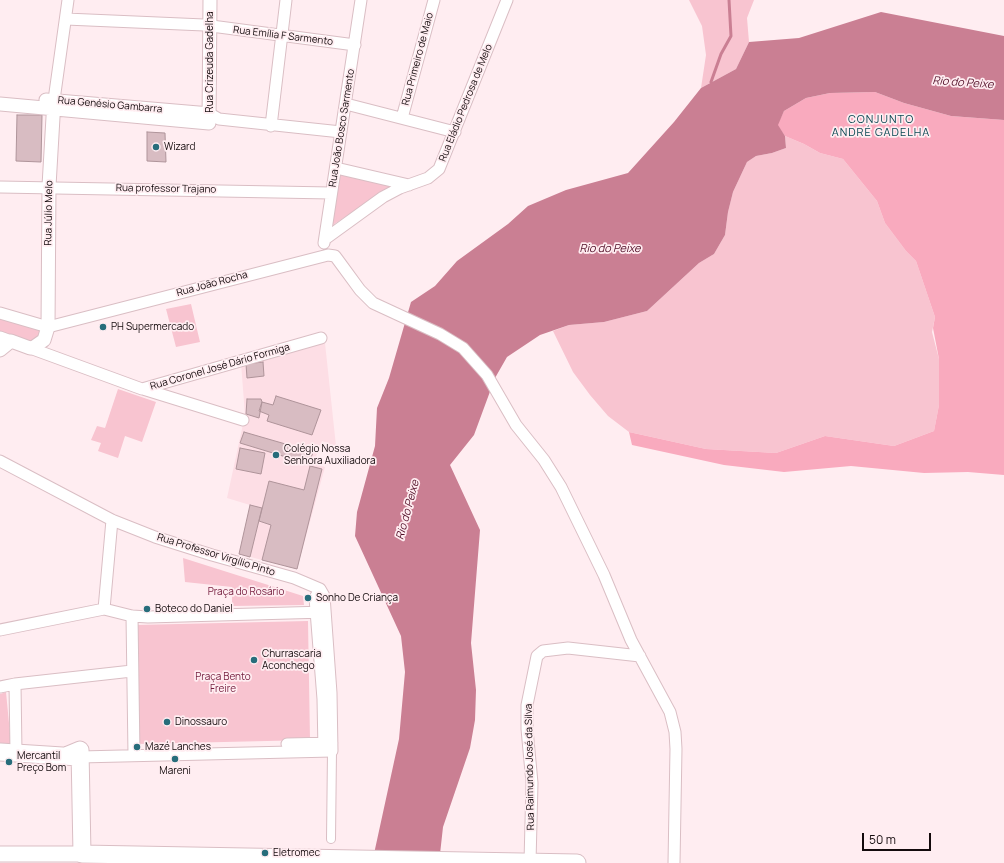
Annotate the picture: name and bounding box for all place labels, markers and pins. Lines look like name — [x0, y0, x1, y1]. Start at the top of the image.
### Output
place label: Wizard — [164, 141, 195, 153]
marker: Wizard — [151, 142, 161, 152]
place label: PH Supermercado — [111, 321, 194, 333]
marker: PH Supermercado — [98, 322, 108, 332]
place label: Colégio Nossa Senhora Auxiliadora — [284, 443, 376, 466]
marker: Colégio Nossa Senhora Auxiliadora — [271, 450, 281, 460]
place label: Sonho De Criança — [316, 592, 398, 604]
marker: Sonho De Criança — [303, 593, 313, 603]
place label: Boteco do Daniel — [155, 603, 233, 615]
marker: Boteco do Daniel — [142, 604, 152, 614]
place label: Churrascaria Aconchego — [262, 648, 321, 672]
marker: Churrascaria Aconchego — [249, 655, 259, 665]
place label: Dinossauro — [175, 716, 227, 728]
marker: Dinossauro — [162, 717, 172, 727]
place label: Mazé Lanches — [145, 741, 211, 753]
marker: Mazé Lanches — [132, 742, 142, 752]
place label: Mercantil Preço Bom — [17, 750, 66, 774]
marker: Mareni — [170, 754, 180, 764]
marker: Mercantil Preço Bom — [4, 757, 14, 767]
place label: Mareni — [159, 765, 191, 777]
place label: Eletromec — [273, 847, 320, 859]
marker: Eletromec — [260, 848, 270, 858]

